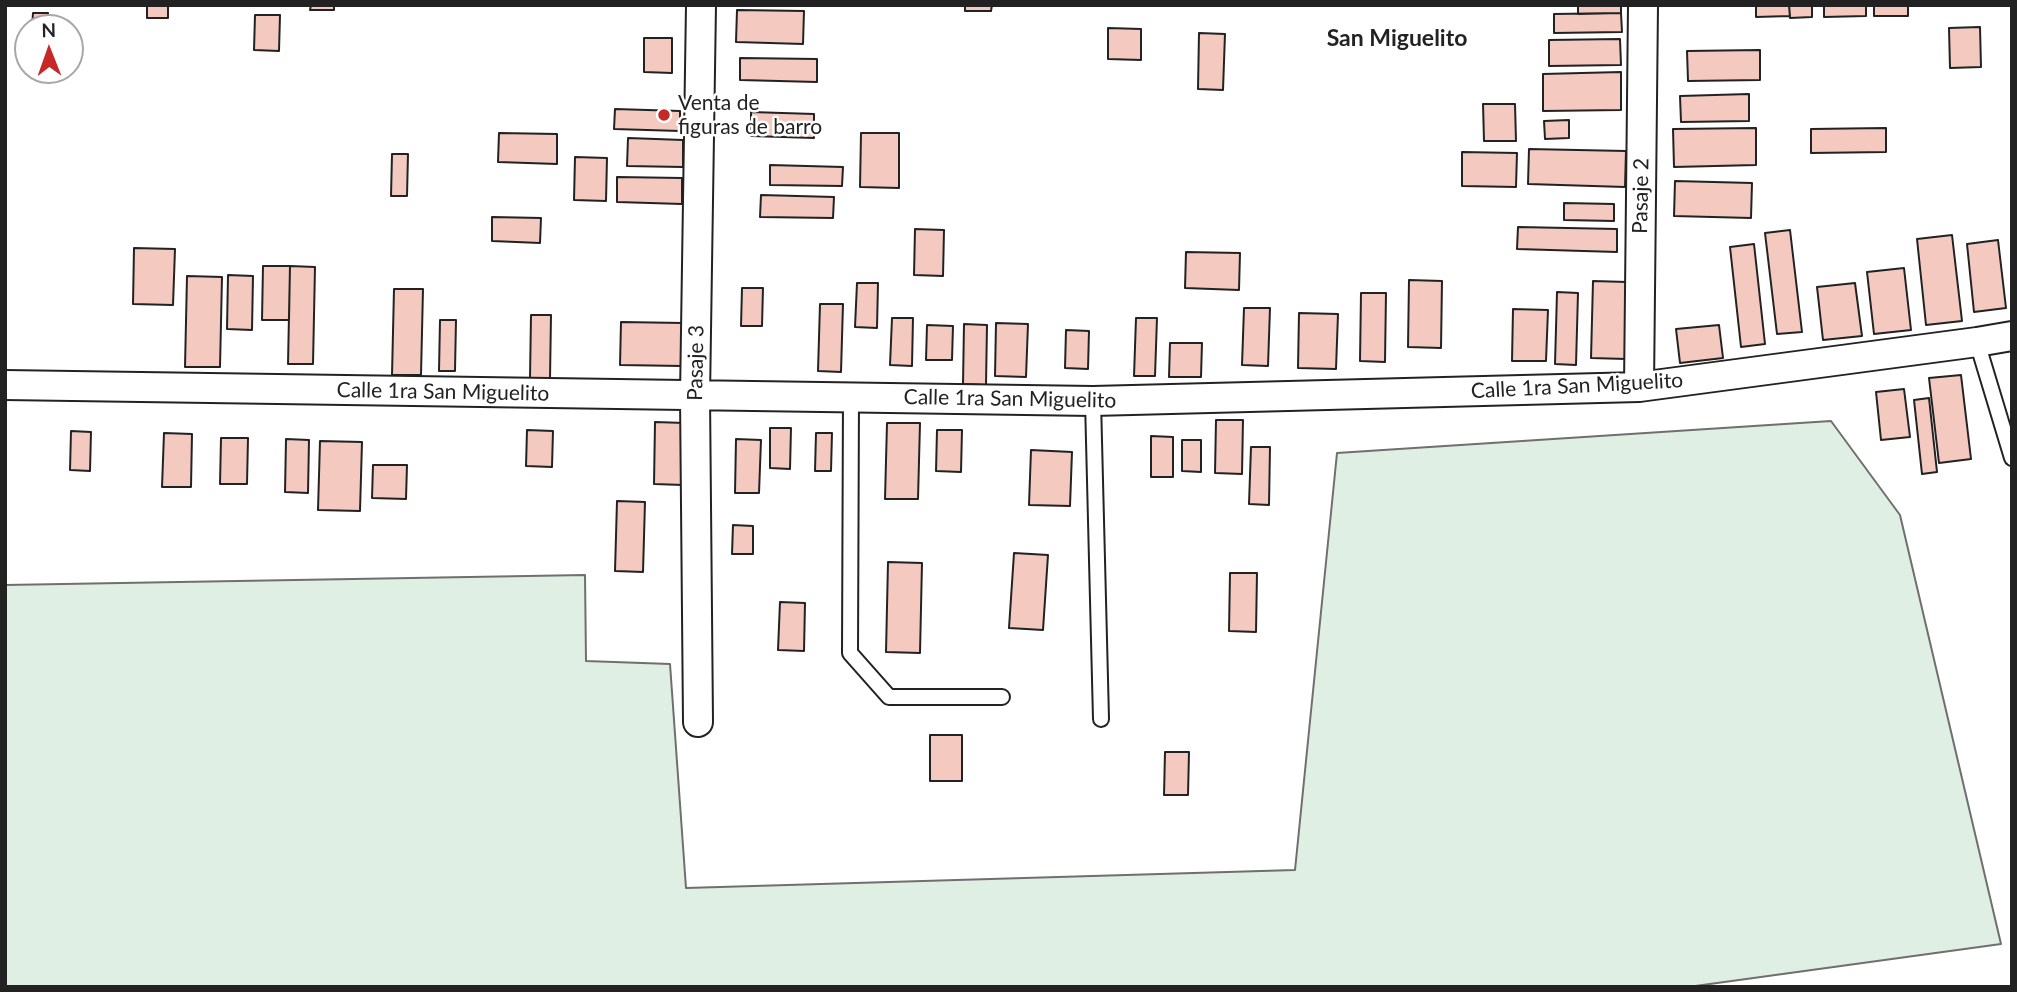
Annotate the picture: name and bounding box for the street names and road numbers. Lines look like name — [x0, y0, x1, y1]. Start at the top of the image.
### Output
street label: Pasaje 2 — [1628, 158, 1654, 234]
street label: Pasaje 3 — [683, 325, 709, 401]
street label: Calle 1ra San Miguelito — [1470, 368, 1684, 404]
street label: Calle 1ra San Miguelito — [337, 378, 549, 406]
street label: Calle 1ra San Miguelito — [904, 385, 1116, 413]

